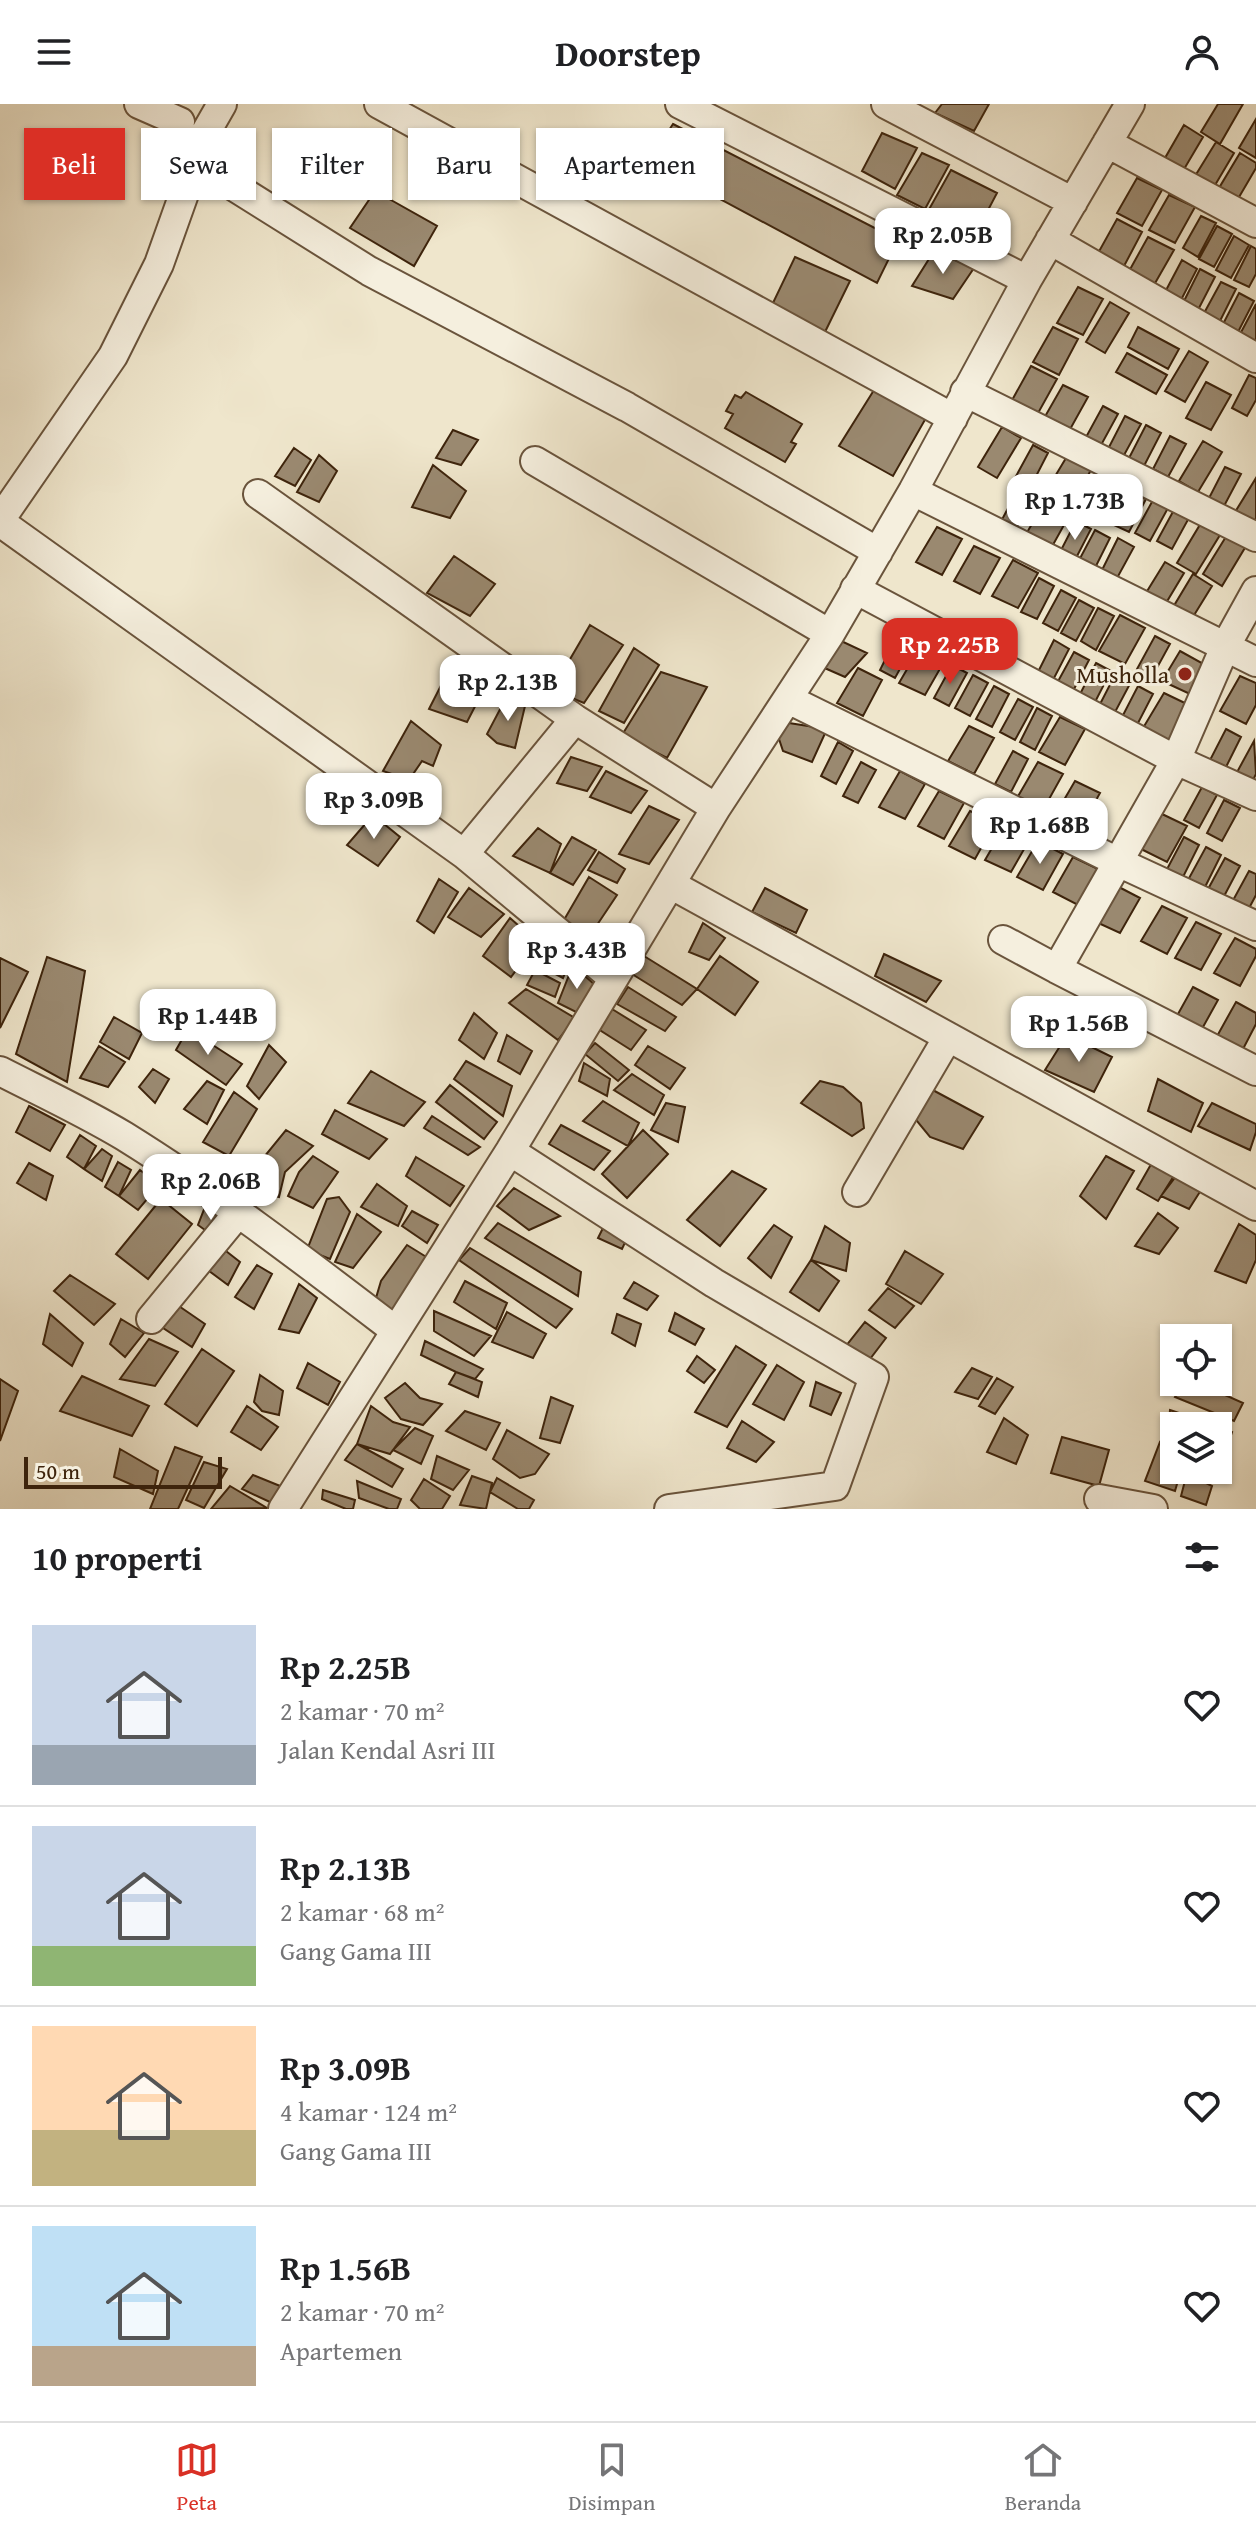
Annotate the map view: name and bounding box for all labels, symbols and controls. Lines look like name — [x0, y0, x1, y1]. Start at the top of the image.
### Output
text: Doorstep — [555, 26, 701, 79]
icon: menu — [32, 30, 76, 74]
icon: person — [1180, 30, 1224, 74]
chip: Beli — [24, 128, 125, 200]
chip: Sewa — [141, 128, 256, 200]
chip: Filter — [272, 128, 392, 200]
chip: Baru — [408, 128, 520, 200]
chip: Apartemen — [536, 128, 724, 200]
pin: Rp 2.05B — [860, 208, 1026, 276]
text: Rp 2.05B — [893, 214, 993, 253]
pin: Rp 1.73B — [992, 474, 1158, 542]
text: Rp 1.73B — [1025, 480, 1125, 519]
pin: Rp 2.25B — [867, 618, 1033, 686]
text: Rp 2.25B — [900, 624, 1000, 663]
pin: Rp 2.13B — [425, 655, 591, 723]
place label: Musholla — [1076, 657, 1170, 692]
text: Rp 2.13B — [458, 661, 558, 700]
marker: Musholla — [1176, 665, 1194, 683]
pin: Rp 3.09B — [291, 773, 457, 841]
text: Rp 3.09B — [324, 779, 424, 818]
pin: Rp 1.68B — [957, 798, 1123, 866]
text: Rp 1.68B — [990, 804, 1090, 843]
pin: Rp 3.43B — [494, 923, 660, 991]
text: Rp 3.43B — [527, 929, 627, 968]
pin: Rp 1.44B — [125, 989, 291, 1057]
text: Rp 1.44B — [158, 995, 258, 1034]
pin: Rp 1.56B — [996, 996, 1162, 1064]
text: Rp 1.56B — [1029, 1002, 1129, 1041]
pin: Rp 2.06B — [128, 1154, 294, 1222]
text: Rp 2.06B — [161, 1160, 261, 1199]
map controls — [1160, 1324, 1232, 1484]
button: locate — [1160, 1324, 1232, 1396]
button: layers — [1160, 1412, 1232, 1484]
scale bar — [24, 1453, 222, 1489]
text: 50 m — [36, 1455, 80, 1487]
text: 10 properti — [32, 1533, 202, 1582]
icon: filters — [1180, 1535, 1224, 1579]
text: Rp 2.25B — [280, 1642, 411, 1691]
icon: home — [96, 1657, 192, 1753]
icon: heart — [1180, 1683, 1224, 1727]
text: 2 kamar · 70 m² — [280, 1691, 445, 1730]
text: Jalan Kendal Asri III — [280, 1730, 496, 1769]
text: Rp 2.13B — [280, 1843, 411, 1892]
icon: home — [96, 1858, 192, 1954]
icon: heart — [1180, 1884, 1224, 1928]
text: 2 kamar · 68 m² — [280, 1892, 445, 1931]
text: Gang Gama III — [280, 1931, 432, 1970]
text: Rp 3.09B — [280, 2043, 411, 2092]
icon: home — [96, 2058, 192, 2154]
icon: heart — [1180, 2084, 1224, 2128]
text: 4 kamar · 124 m² — [280, 2092, 457, 2131]
text: Gang Gama III — [280, 2131, 432, 2170]
text: Rp 1.56B — [280, 2243, 411, 2292]
icon: home — [96, 2258, 192, 2354]
icon: heart — [1180, 2284, 1224, 2328]
text: 2 kamar · 70 m² — [280, 2292, 445, 2331]
text: Apartemen — [280, 2331, 402, 2370]
tab: Peta — [175, 2438, 219, 2518]
tab: Disimpan — [568, 2438, 655, 2518]
tab: Beranda — [1005, 2438, 1081, 2518]

